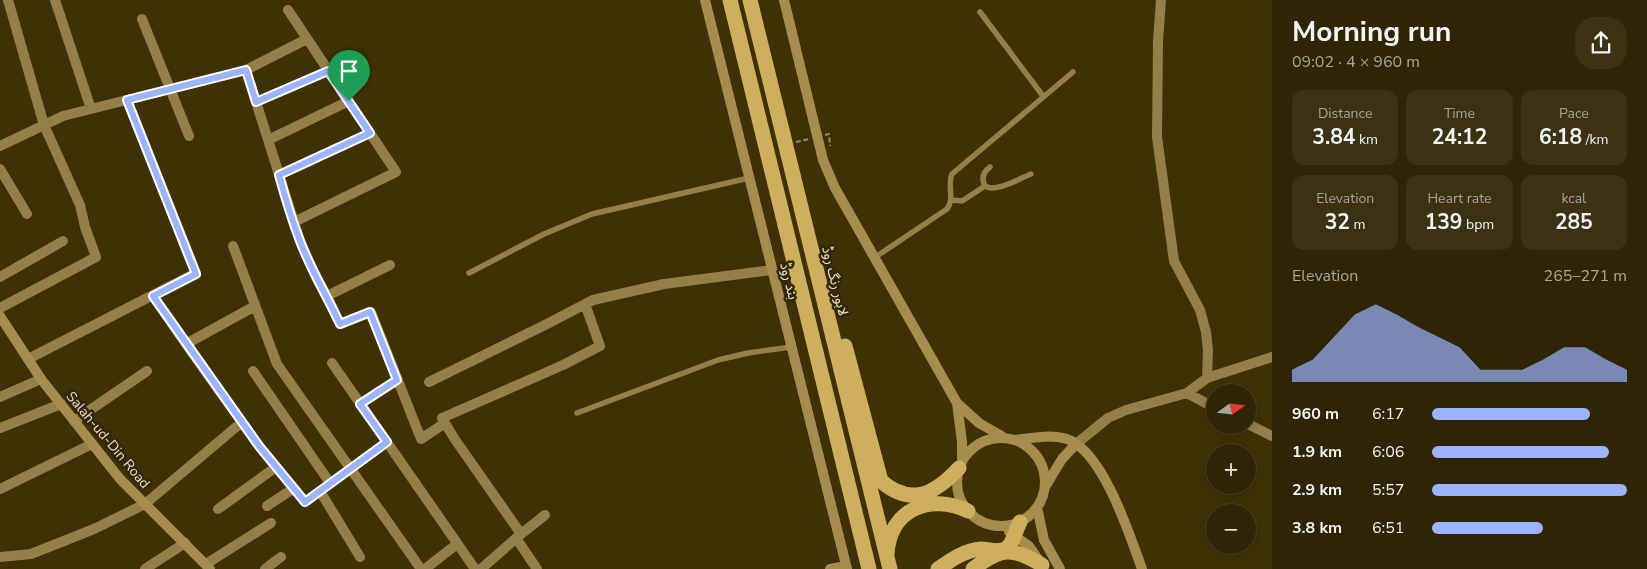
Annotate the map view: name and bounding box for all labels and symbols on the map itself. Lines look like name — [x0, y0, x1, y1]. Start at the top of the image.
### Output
pin — [328, 50, 370, 101]
street label: لاہور رنگ روڈ — [817, 244, 853, 318]
street label: بند روڈ — [775, 260, 803, 302]
north arrow — [1206, 384, 1256, 434]
street label: Salah-ud-Din Road — [62, 387, 154, 493]

